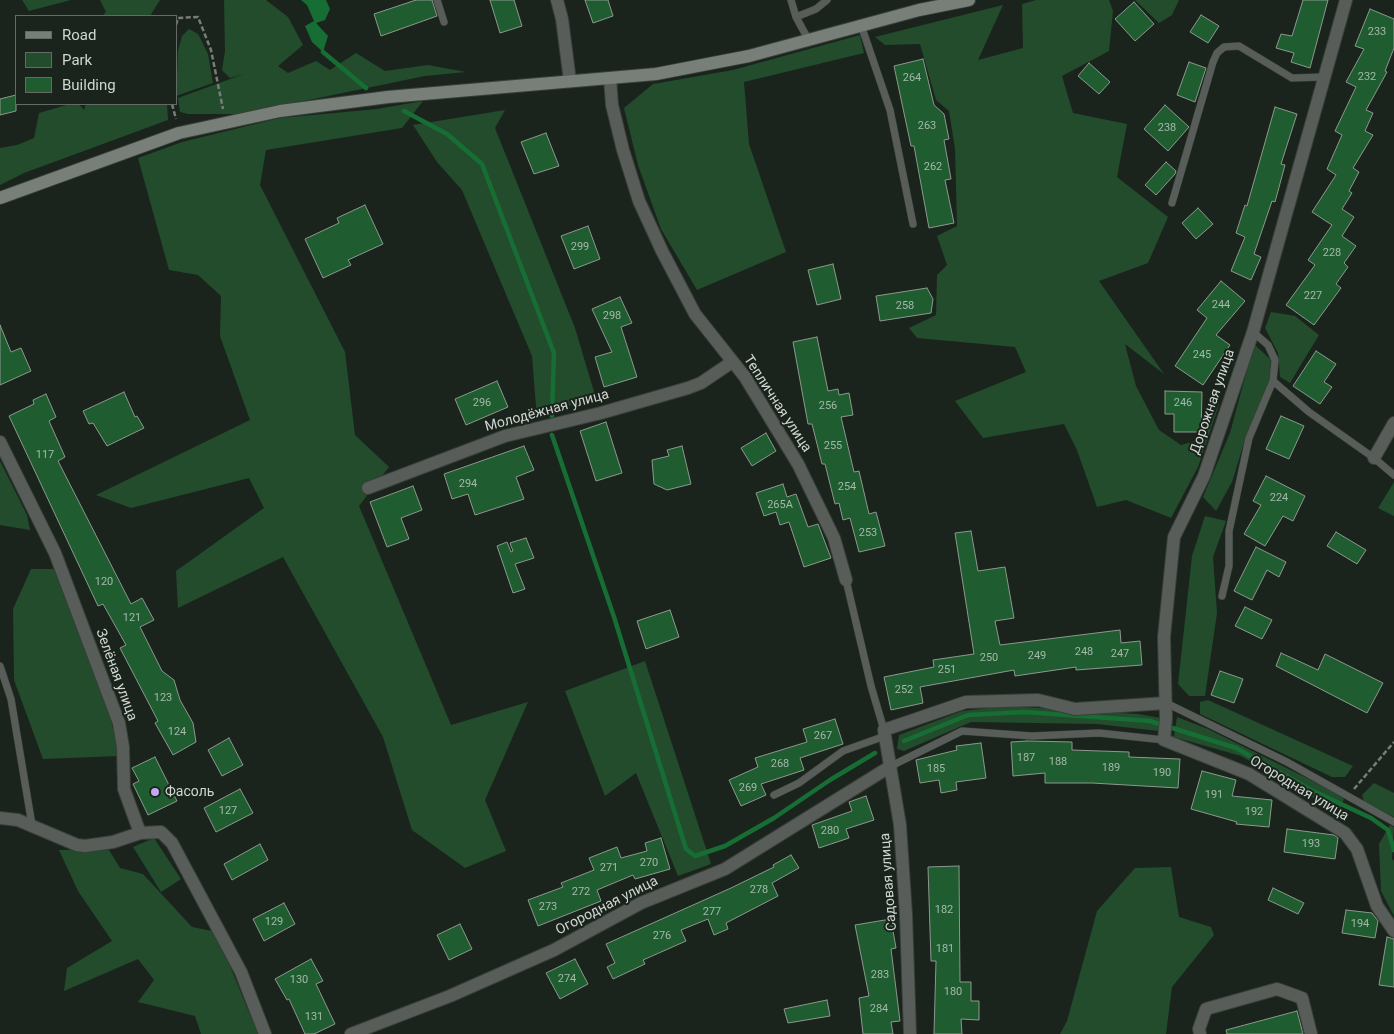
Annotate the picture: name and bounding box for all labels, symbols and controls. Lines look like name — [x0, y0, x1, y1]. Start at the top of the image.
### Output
legend — [15, 15, 178, 105]
house number: 233 — [1368, 25, 1386, 39]
text: Road — [62, 26, 96, 44]
text: Park — [62, 51, 92, 69]
house number: 232 — [1358, 70, 1376, 84]
house number: 264 — [903, 71, 921, 85]
text: Building — [62, 76, 116, 94]
house number: 263 — [918, 119, 936, 133]
house number: 238 — [1158, 121, 1176, 135]
house number: 262 — [924, 160, 942, 174]
house number: 299 — [571, 240, 589, 254]
house number: 228 — [1323, 246, 1341, 260]
house number: 227 — [1304, 289, 1322, 303]
house number: 244 — [1212, 298, 1230, 312]
house number: 258 — [896, 299, 914, 313]
house number: 298 — [603, 309, 621, 323]
street label: Дорожная улица — [1187, 347, 1239, 457]
house number: 245 — [1193, 348, 1211, 362]
street label: Тепличная улица — [739, 352, 815, 456]
street label: Молодёжная улица — [483, 386, 611, 436]
house number: 296 — [473, 396, 491, 410]
house number: 246 — [1174, 396, 1192, 410]
house number: 256 — [819, 399, 837, 413]
house number: 255 — [824, 439, 842, 453]
house number: 117 — [36, 448, 54, 462]
house number: 294 — [459, 477, 477, 491]
house number: 254 — [838, 480, 856, 494]
house number: 224 — [1270, 491, 1288, 505]
house number: 265А — [767, 498, 793, 512]
house number: 253 — [859, 526, 877, 540]
house number: 120 — [95, 575, 113, 589]
house number: 121 — [123, 611, 141, 625]
street label: Зелёная улица — [92, 627, 140, 723]
house number: 248 — [1075, 645, 1093, 659]
house number: 247 — [1111, 647, 1129, 661]
house number: 249 — [1028, 649, 1046, 663]
house number: 250 — [980, 651, 998, 665]
house number: 251 — [938, 663, 956, 677]
house number: 252 — [895, 683, 913, 697]
house number: 123 — [154, 691, 172, 705]
house number: 124 — [168, 725, 186, 739]
house number: 267 — [814, 729, 832, 743]
house number: 187 — [1017, 751, 1035, 765]
street label: Огородная улица — [1246, 753, 1352, 825]
house number: 188 — [1049, 755, 1067, 769]
house number: 268 — [771, 757, 789, 771]
house number: 189 — [1102, 761, 1120, 775]
house number: 185 — [927, 762, 945, 776]
house number: 190 — [1153, 766, 1171, 780]
house number: 269 — [739, 781, 757, 795]
place label: Фасоль — [165, 784, 214, 800]
marker: Фасоль — [149, 786, 161, 798]
house number: 191 — [1205, 788, 1223, 802]
house number: 127 — [219, 804, 237, 818]
house number: 192 — [1245, 805, 1263, 819]
house number: 280 — [821, 824, 839, 838]
street label: Садовая улица — [877, 832, 901, 932]
house number: 193 — [1302, 837, 1320, 851]
house number: 270 — [640, 856, 658, 870]
house number: 271 — [600, 861, 618, 875]
street label: Огородная улица — [553, 873, 661, 939]
house number: 278 — [750, 883, 768, 897]
house number: 272 — [572, 885, 590, 899]
house number: 273 — [539, 900, 557, 914]
house number: 182 — [935, 903, 953, 917]
house number: 277 — [703, 905, 721, 919]
house number: 129 — [265, 915, 283, 929]
house number: 194 — [1351, 917, 1369, 931]
house number: 276 — [653, 929, 671, 943]
house number: 181 — [936, 942, 954, 956]
house number: 283 — [871, 968, 889, 982]
house number: 274 — [558, 972, 576, 986]
house number: 130 — [290, 973, 308, 987]
house number: 180 — [944, 985, 962, 999]
house number: 284 — [870, 1002, 888, 1016]
house number: 131 — [305, 1010, 323, 1024]

